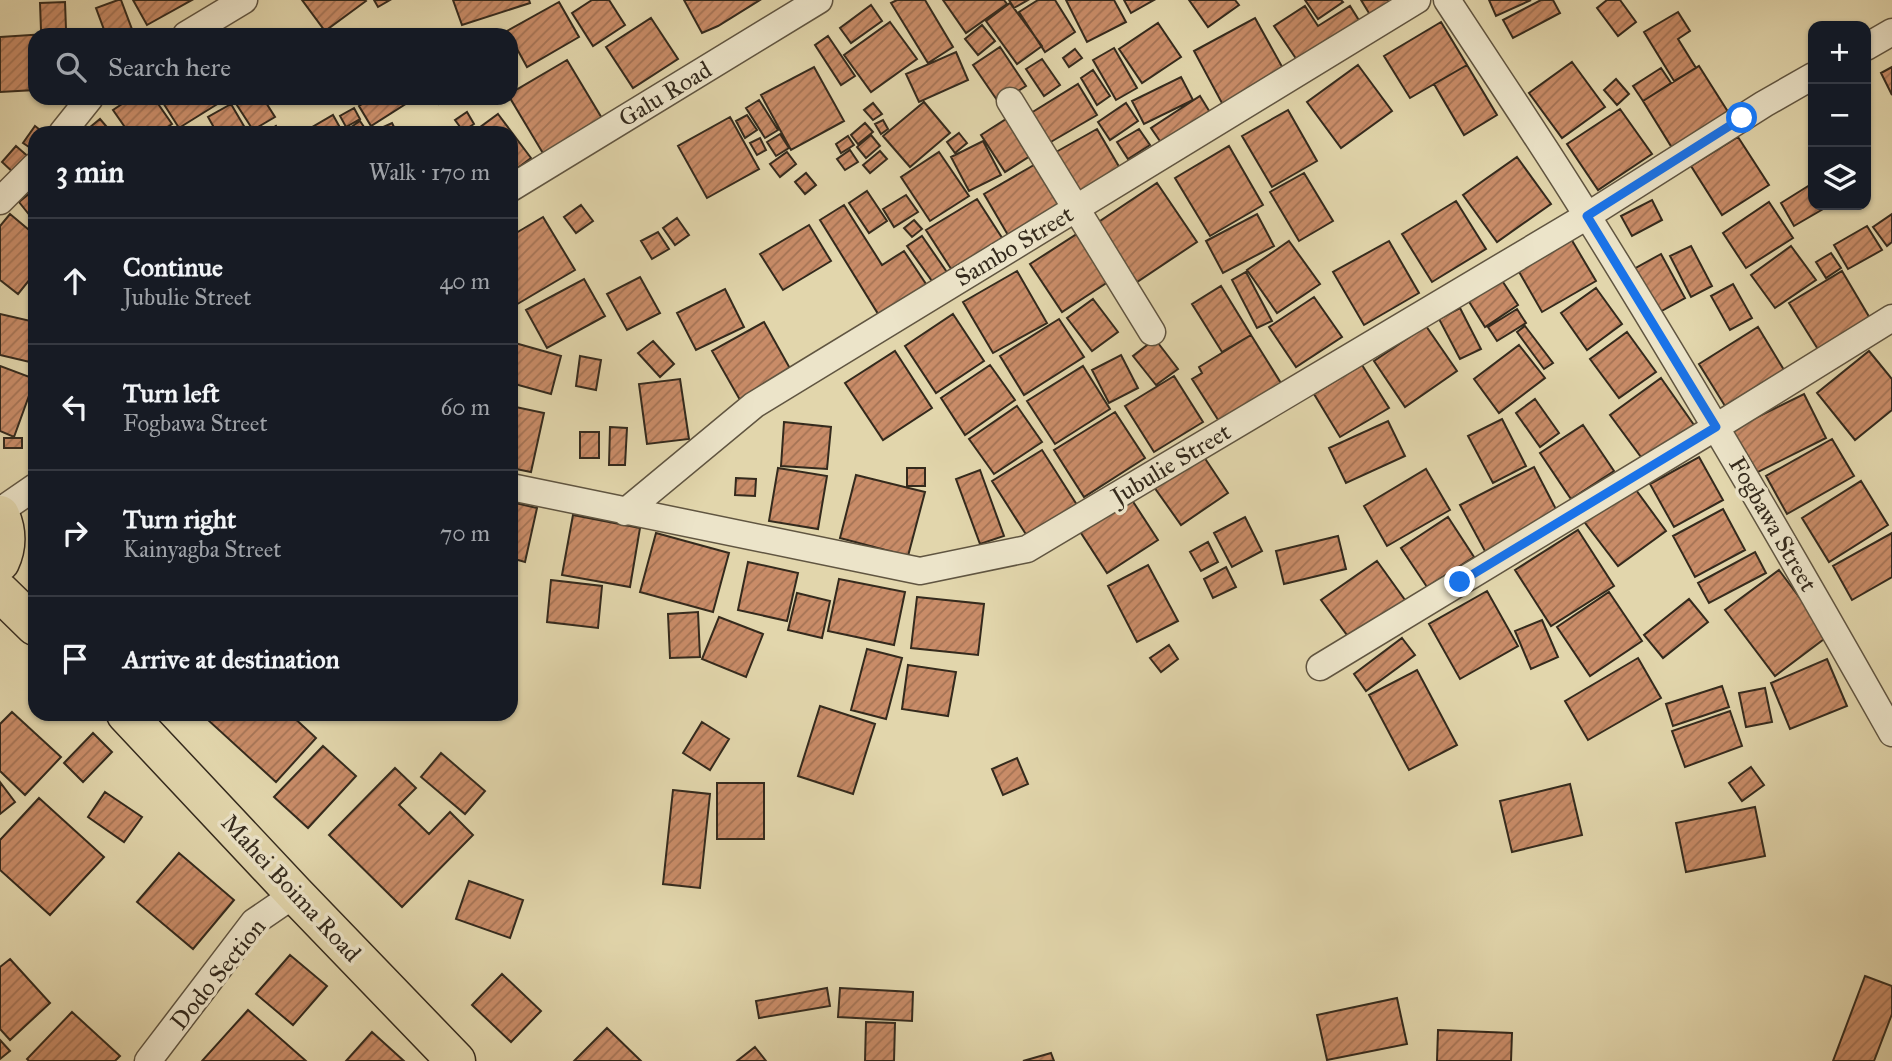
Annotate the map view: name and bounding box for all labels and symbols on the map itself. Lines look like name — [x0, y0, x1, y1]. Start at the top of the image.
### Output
street label: Galu Road — [613, 55, 717, 133]
route start — [1726, 102, 1757, 133]
street label: Sambo Street — [949, 199, 1079, 293]
street label: Jubulie Street — [1103, 416, 1237, 513]
street label: Fogbawa Street — [1722, 451, 1824, 597]
route end — [1444, 566, 1475, 597]
street label: Mahei Boima Road — [215, 808, 367, 968]
street label: Dodo Section — [164, 912, 272, 1036]

